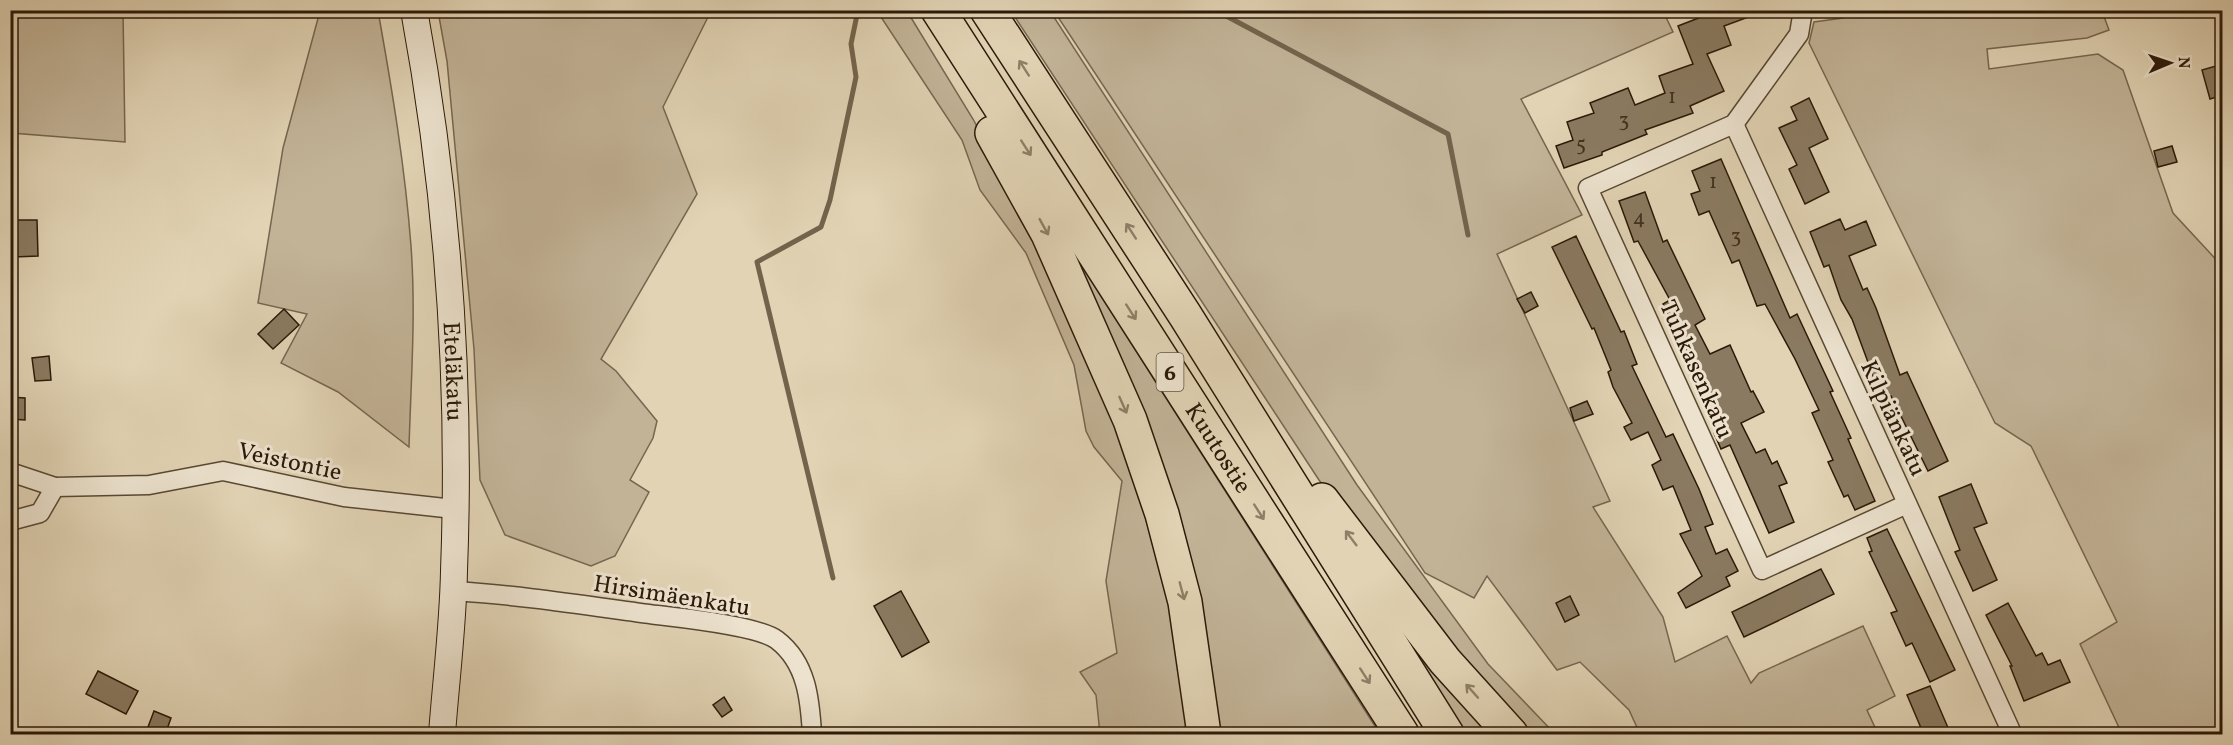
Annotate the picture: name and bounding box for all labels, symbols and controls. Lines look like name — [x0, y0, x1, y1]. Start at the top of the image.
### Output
north arrow — [2140, 33, 2200, 93]
text: N — [2172, 56, 2194, 69]
one-way arrow — [1018, 60, 1030, 77]
house number: 1 — [1668, 83, 1676, 112]
house number: 3 — [1619, 106, 1629, 135]
house number: 5 — [1576, 130, 1586, 159]
one-way arrow — [1020, 139, 1032, 156]
house number: 1 — [1709, 168, 1717, 197]
house number: 4 — [1633, 204, 1645, 233]
one-way arrow — [1038, 218, 1050, 235]
house number: 3 — [1731, 222, 1741, 251]
one-way arrow — [1124, 223, 1136, 240]
street label: Tuhkasenkatu — [1649, 295, 1741, 444]
one-way arrow — [1125, 303, 1137, 320]
street label: Eteläkatu — [432, 321, 470, 422]
road number: 6 — [1156, 353, 1184, 391]
street label: Kilpiänkatu — [1850, 355, 1934, 482]
one-way arrow — [1118, 395, 1129, 414]
street label: Kuutostie — [1175, 397, 1259, 501]
street label: Veistontie — [235, 435, 345, 491]
one-way arrow — [1253, 503, 1266, 520]
one-way arrow — [1344, 531, 1357, 547]
street label: Hirsimäenkatu — [591, 568, 753, 626]
one-way arrow — [1177, 581, 1188, 600]
one-way arrow — [1359, 667, 1371, 684]
one-way arrow — [1465, 684, 1479, 699]

